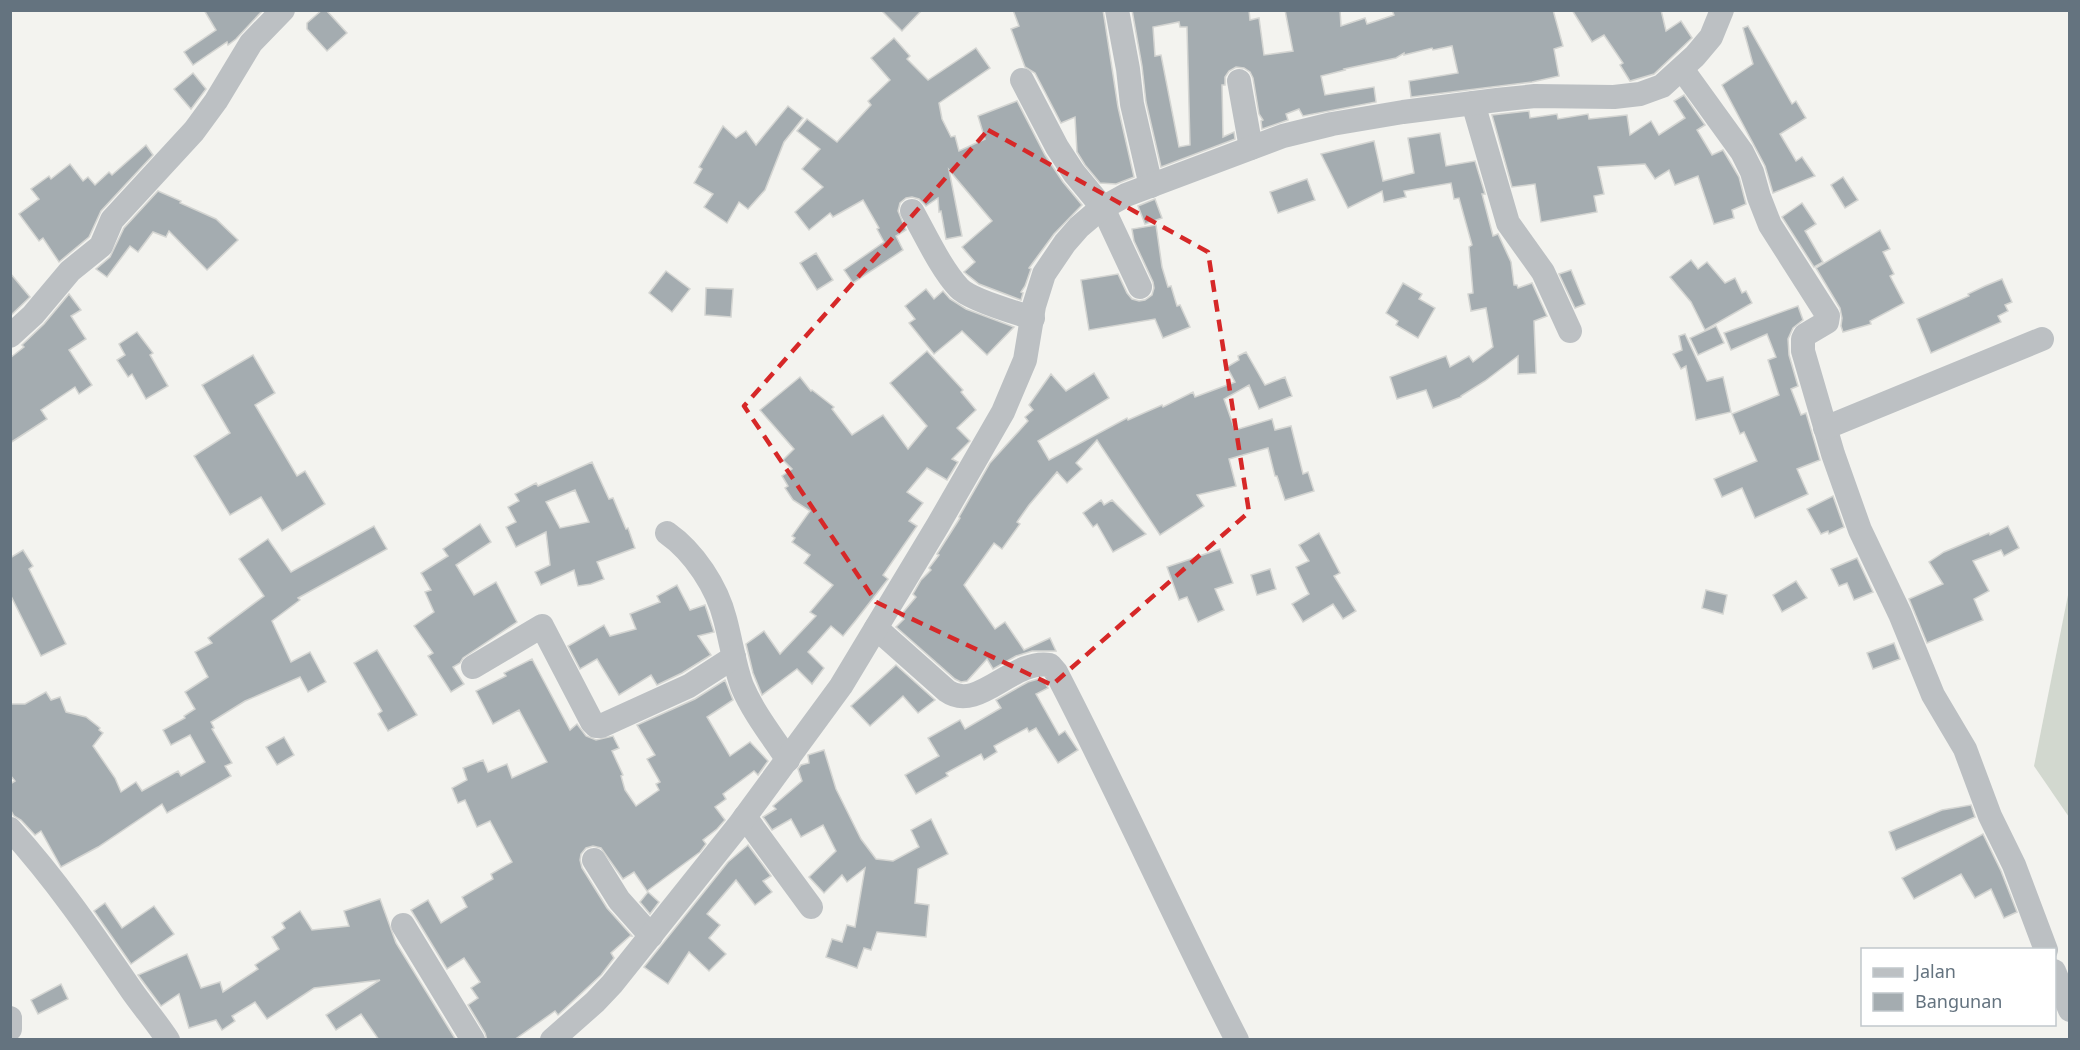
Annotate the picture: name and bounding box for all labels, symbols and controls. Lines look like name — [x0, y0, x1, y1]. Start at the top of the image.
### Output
legend — [1861, 948, 2056, 1026]
text: Jalan — [1913, 959, 1956, 983]
text: Bangunan — [1915, 989, 2002, 1013]

